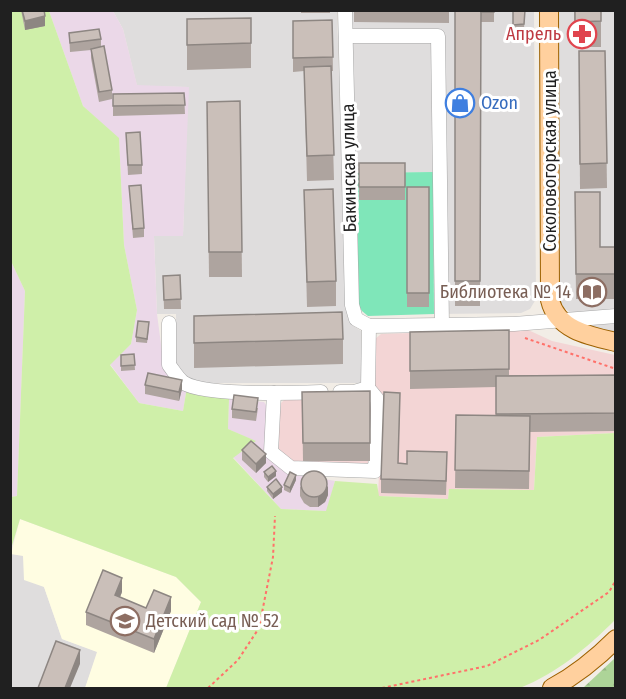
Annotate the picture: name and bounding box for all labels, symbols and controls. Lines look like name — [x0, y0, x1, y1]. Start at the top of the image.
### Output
pharmacy icon: Апрель — [566, 18, 598, 50]
place label: Апрель — [506, 23, 561, 45]
street label: Соколовогорская улица — [539, 70, 561, 252]
shop icon: Ozon — [444, 87, 476, 119]
place label: Ozon — [481, 92, 518, 114]
street label: Бакинская улица — [337, 103, 361, 233]
library icon: Библиотека № 14 — [576, 276, 608, 308]
place label: Библиотека № 14 — [440, 281, 571, 303]
school or university icon: Детский сад № 52 — [109, 605, 141, 637]
place label: Детский сад № 52 — [145, 610, 279, 632]

